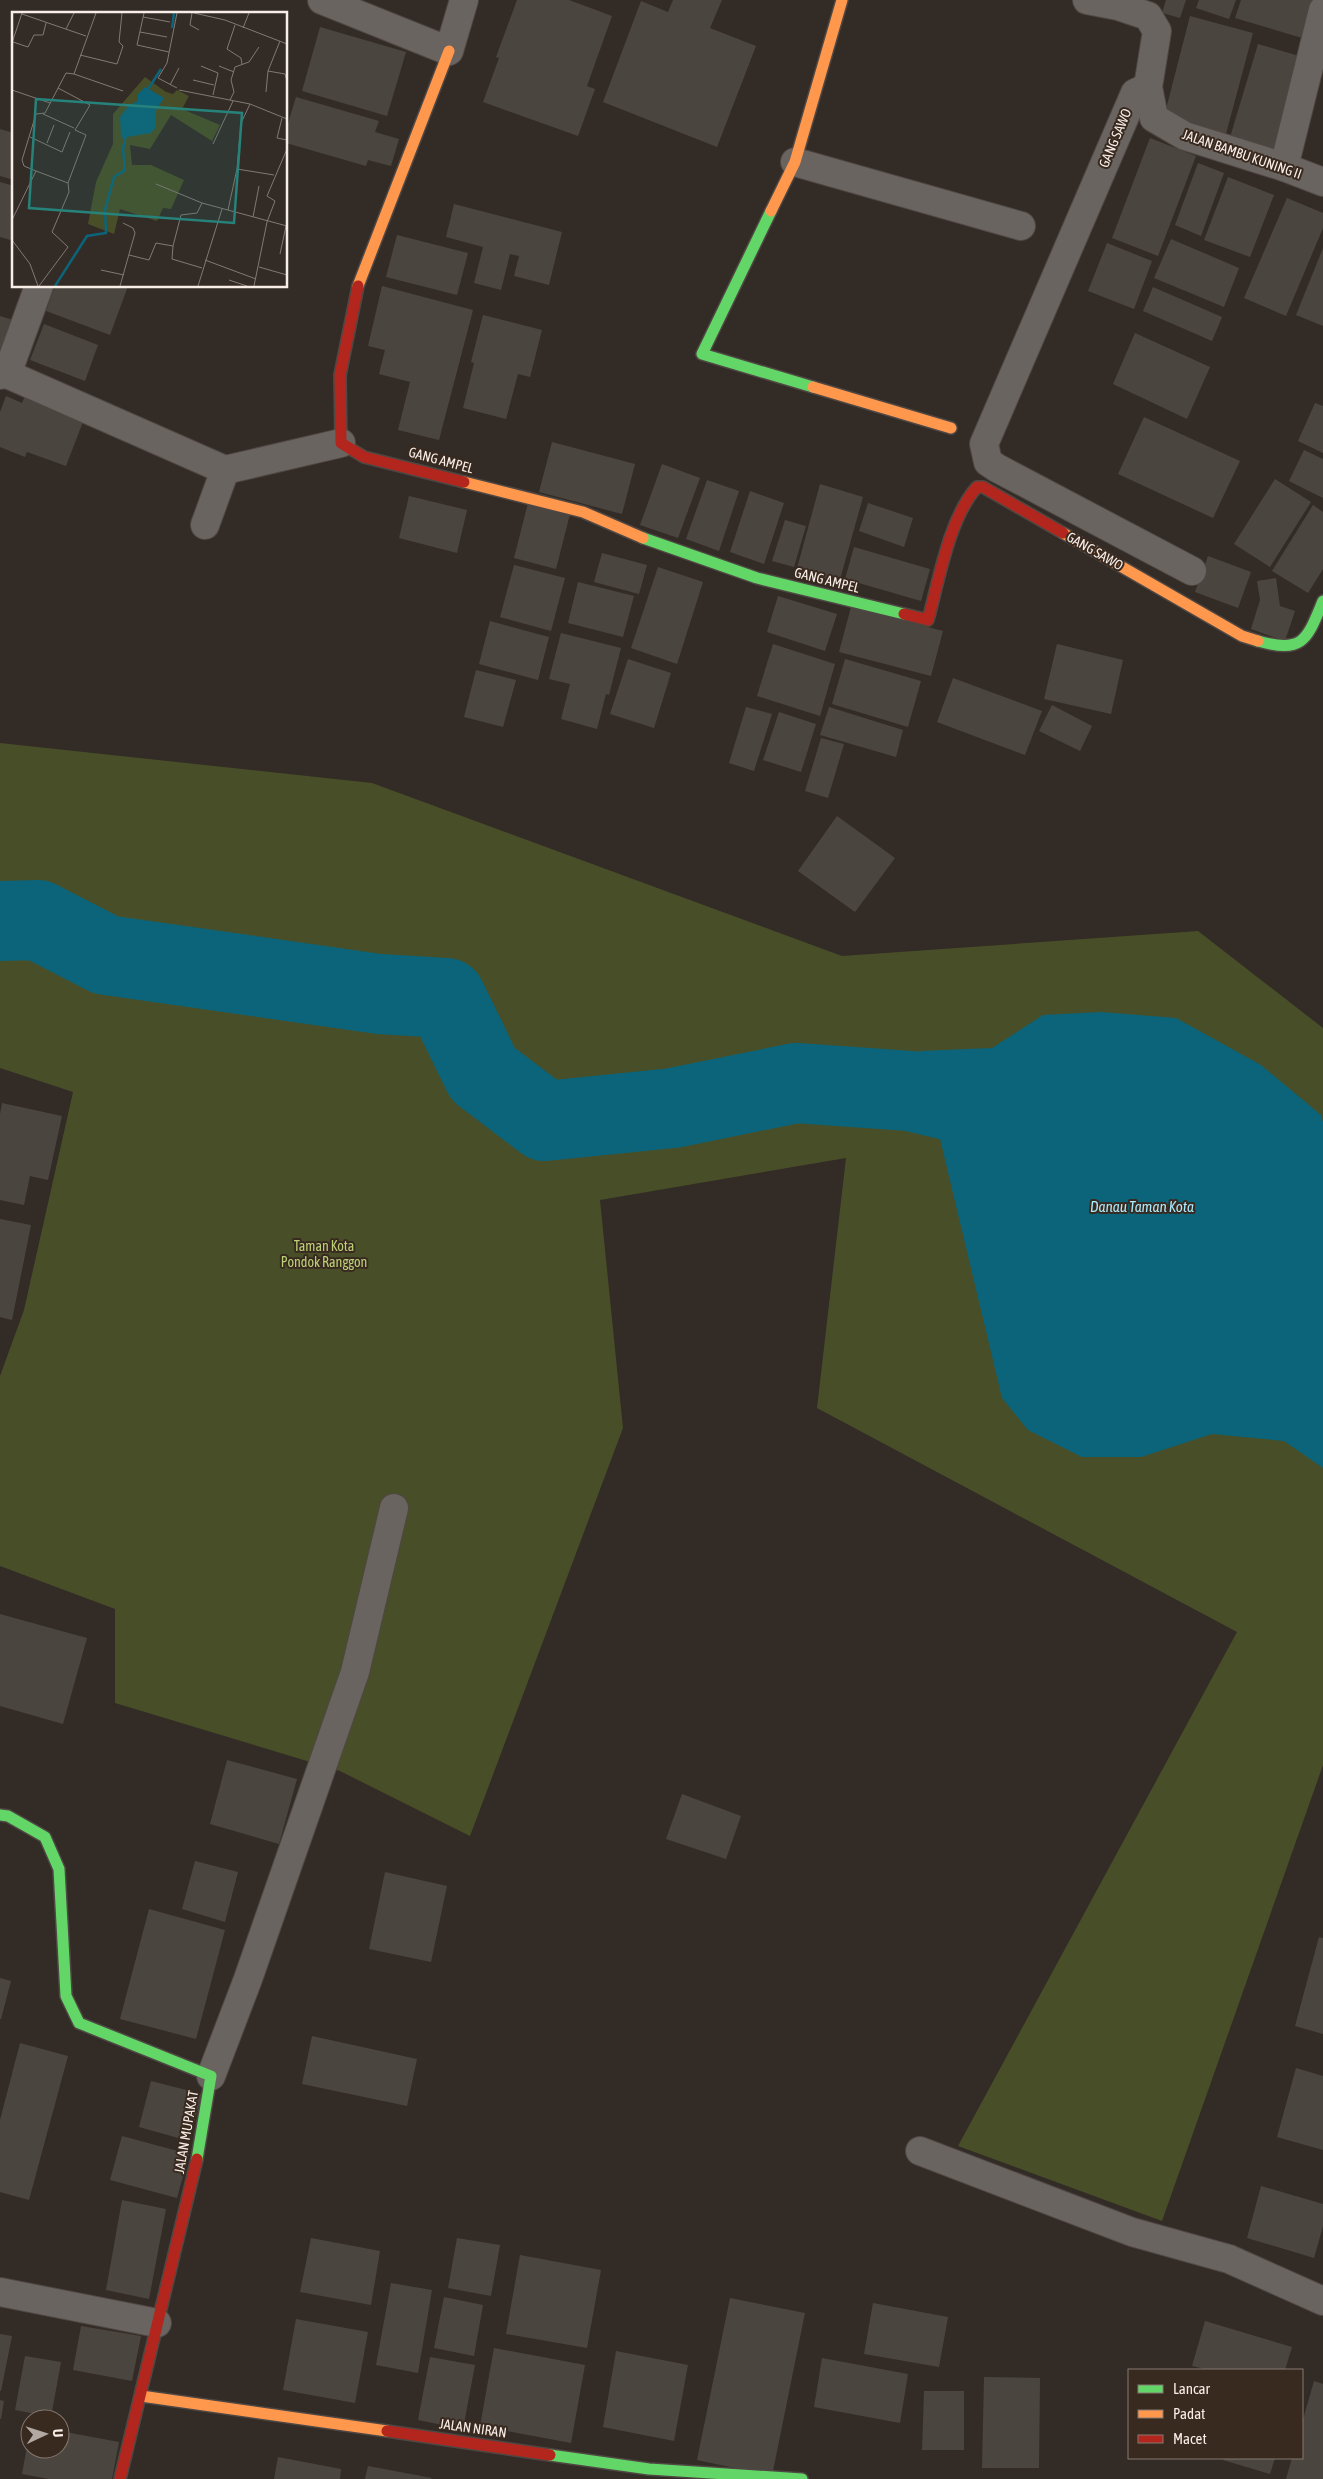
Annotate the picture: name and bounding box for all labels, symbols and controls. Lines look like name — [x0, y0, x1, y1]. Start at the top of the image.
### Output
inset map — [12, 12, 288, 288]
street label: GANG SAWO — [1095, 106, 1135, 170]
street label: JALAN BAMBU KUNING II — [1180, 126, 1304, 182]
street label: GANG AMPEL — [407, 444, 476, 476]
street label: GANG SAWO — [1064, 528, 1126, 574]
street label: GANG AMPEL — [793, 564, 862, 596]
water label: Danau Taman Kota — [1090, 1198, 1194, 1215]
park label: Taman Kota Pondok Ranggon — [281, 1238, 367, 1270]
street label: JALAN MUPAKAT — [171, 2089, 201, 2175]
legend — [1128, 2369, 1303, 2459]
text: Lancar — [1173, 2380, 1211, 2397]
text: Padat — [1173, 2405, 1205, 2422]
north arrow — [20, 2409, 70, 2459]
street label: JALAN NIRAN — [438, 2415, 508, 2441]
text: U — [50, 2428, 66, 2438]
text: Macet — [1173, 2430, 1207, 2447]

